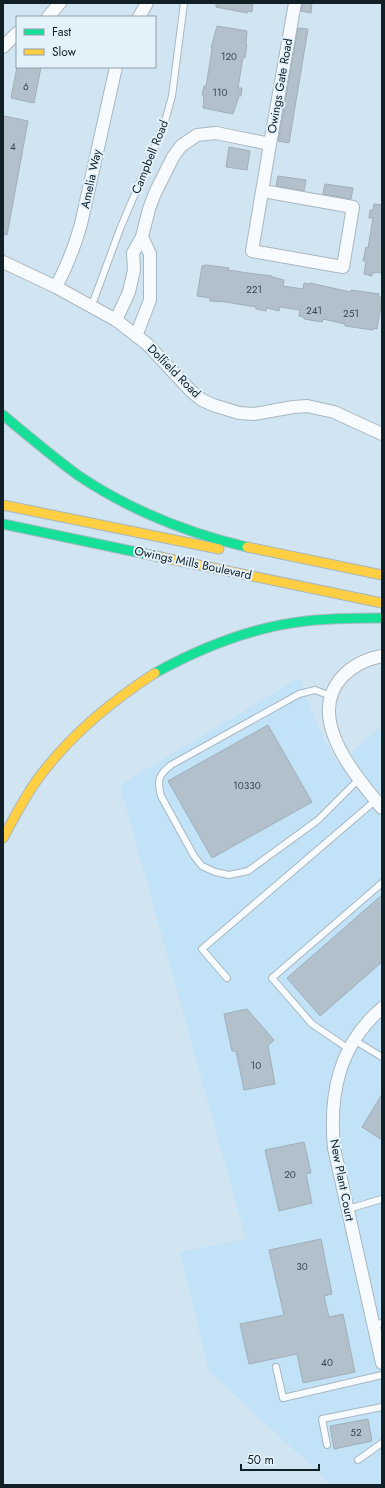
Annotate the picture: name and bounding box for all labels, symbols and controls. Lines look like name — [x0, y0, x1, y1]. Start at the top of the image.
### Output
legend — [16, 16, 156, 68]
text: Fast — [52, 23, 71, 41]
street label: Owings Gate Road — [263, 37, 297, 135]
text: Slow — [52, 43, 77, 61]
house number: 120 — [221, 49, 237, 64]
house number: 6 — [23, 79, 29, 94]
house number: 110 — [213, 85, 228, 100]
street label: Campbell Road — [127, 117, 173, 197]
house number: 4 — [10, 139, 16, 154]
street label: Amelia Way — [76, 147, 106, 210]
house number: 221 — [246, 282, 262, 297]
house number: 241 — [306, 303, 322, 318]
house number: 251 — [343, 306, 359, 321]
street label: Dolfield Road — [143, 340, 205, 402]
street label: Owings Mills Boulevard — [133, 542, 253, 584]
house number: 10330 — [233, 778, 261, 793]
house number: 10 — [251, 1058, 261, 1073]
street label: New Plant Court — [325, 1138, 359, 1223]
house number: 20 — [284, 1167, 296, 1182]
house number: 30 — [296, 1259, 308, 1274]
house number: 40 — [321, 1355, 333, 1370]
house number: 52 — [350, 1425, 362, 1440]
scale bar — [241, 1446, 319, 1472]
text: 50 m — [247, 1451, 274, 1469]

